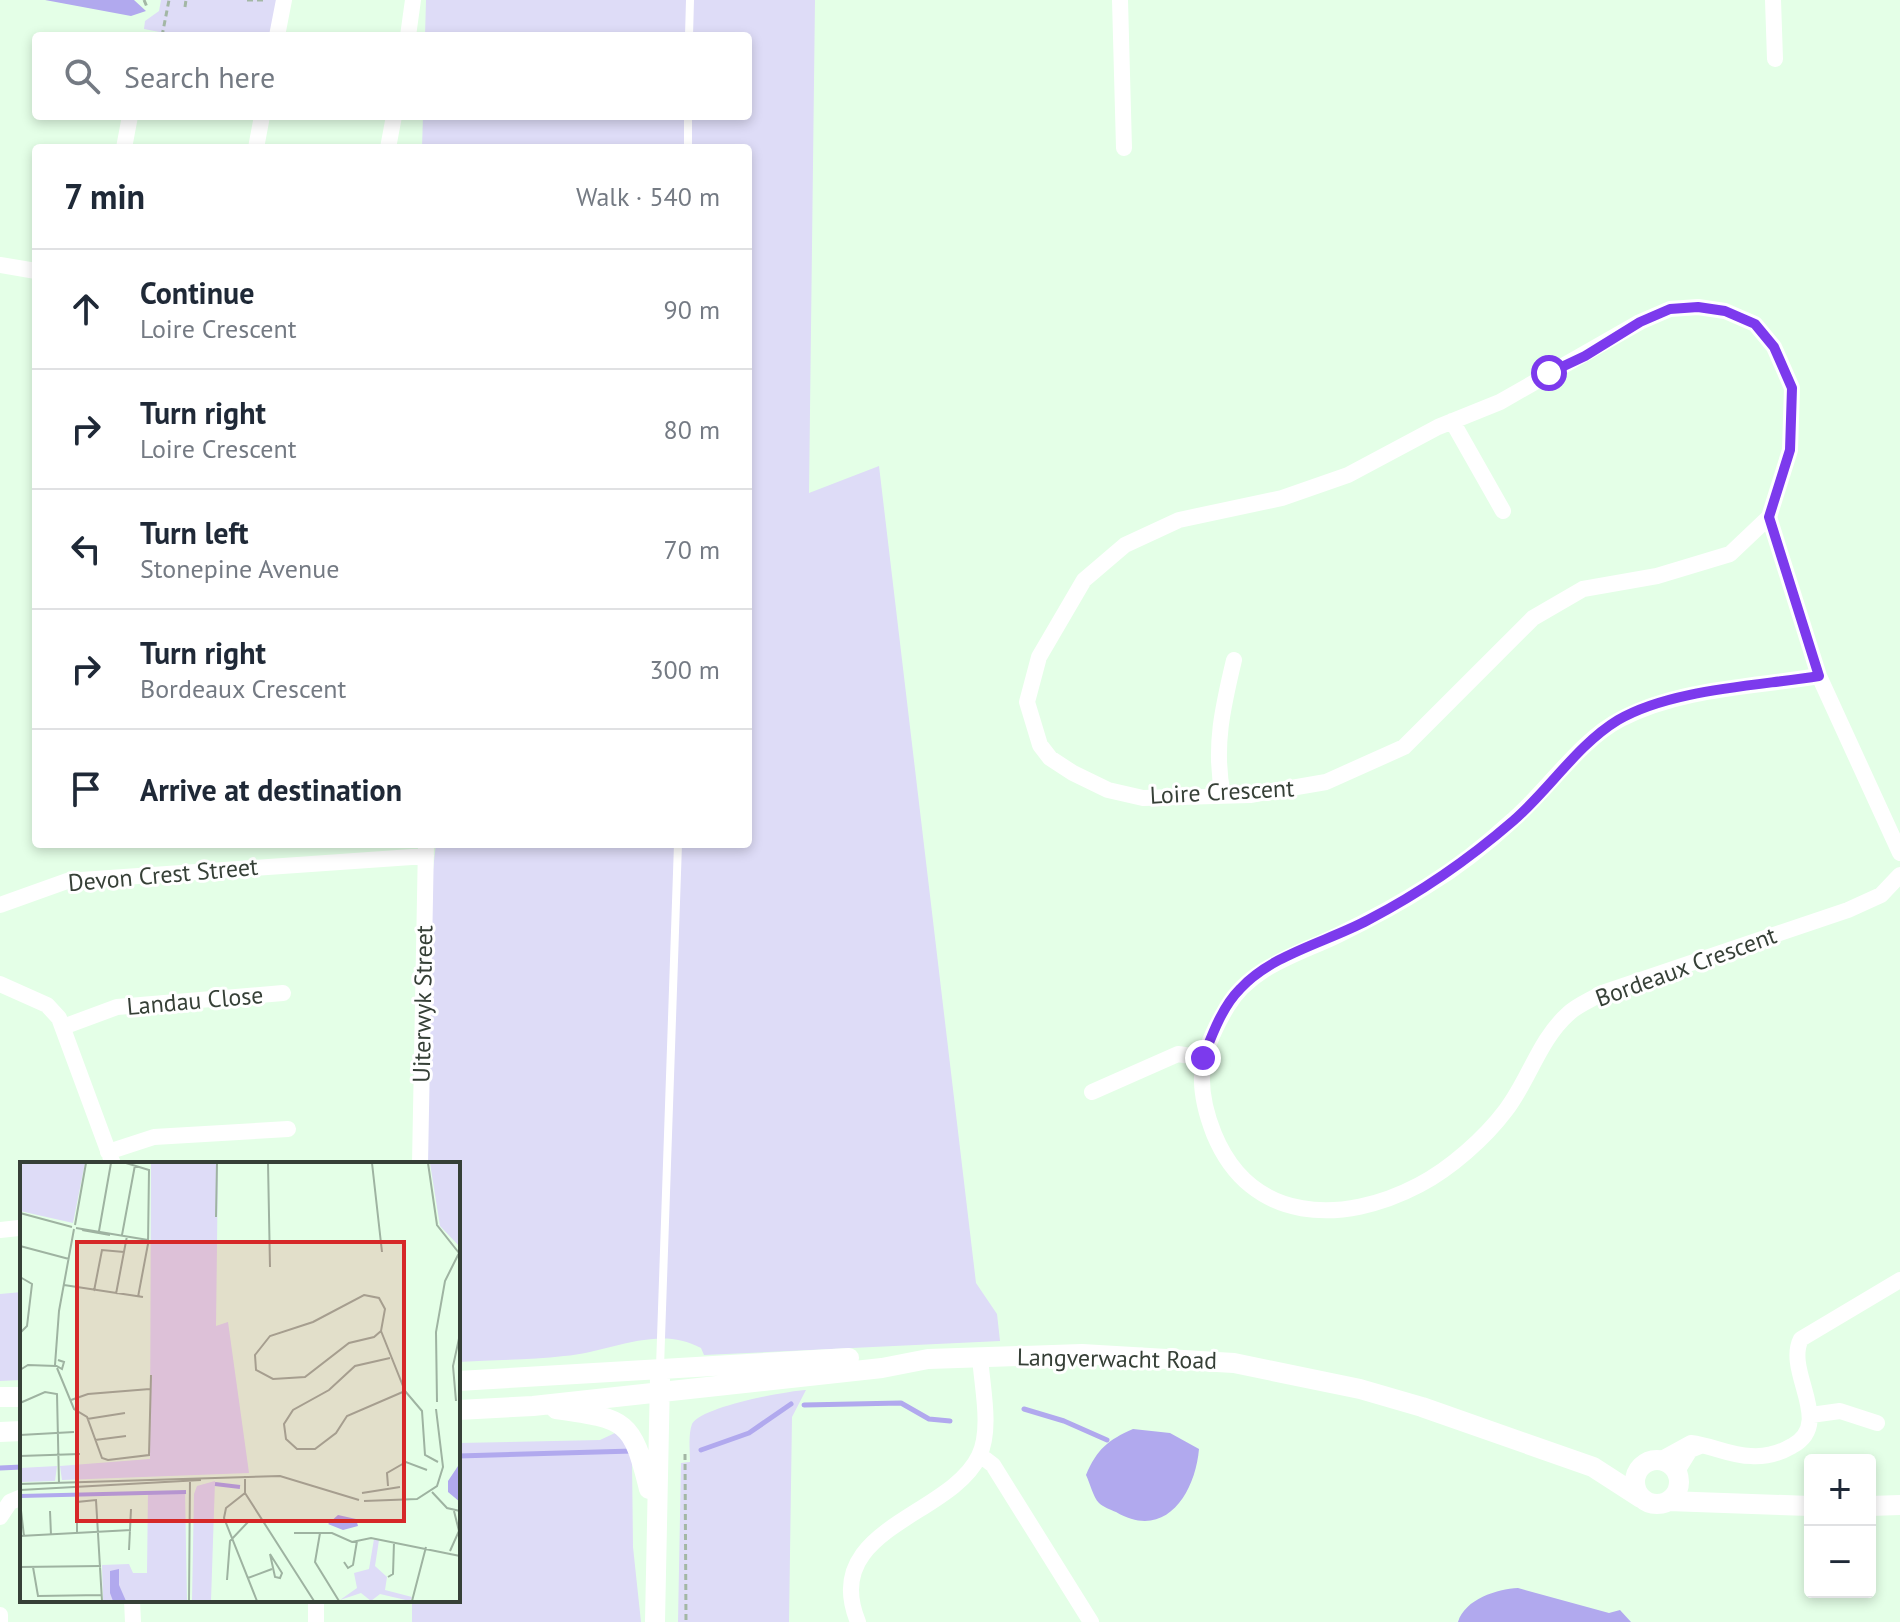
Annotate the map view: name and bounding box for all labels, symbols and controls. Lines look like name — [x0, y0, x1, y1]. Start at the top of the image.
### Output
search box — [32, 32, 752, 120]
icon: search — [60, 54, 104, 98]
text: Search here — [124, 57, 275, 96]
text: 7 min — [64, 174, 145, 218]
text: Walk · 540 m — [576, 180, 720, 213]
text: Continue — [140, 273, 254, 312]
icon: ahead — [64, 287, 108, 331]
text: 90 m — [664, 293, 720, 326]
text: Loire Crescent — [140, 312, 297, 345]
route start — [1531, 355, 1567, 391]
text: Turn right — [140, 393, 266, 432]
icon: right — [64, 407, 108, 451]
text: 80 m — [664, 413, 720, 446]
text: Loire Crescent — [140, 432, 297, 465]
text: Turn left — [140, 513, 248, 552]
icon: left — [64, 527, 108, 571]
text: 70 m — [664, 533, 720, 566]
text: Stonepine Avenue — [140, 552, 339, 585]
text: Turn right — [140, 633, 266, 672]
icon: right — [64, 647, 108, 691]
text: 300 m — [649, 653, 720, 686]
text: Bordeaux Crescent — [140, 672, 346, 705]
icon: arrive — [64, 767, 108, 811]
text: Arrive at destination — [140, 770, 402, 809]
street label: Loire Crescent — [1149, 772, 1295, 811]
street label: Devon Crest Street — [67, 851, 259, 898]
street label: Bordeaux Crescent — [1591, 919, 1781, 1014]
street label: Uiterwyk Street — [406, 925, 439, 1083]
street label: Landau Close — [125, 979, 265, 1022]
route end — [1185, 1040, 1221, 1076]
inset map — [20, 1162, 460, 1602]
street label: Langverwacht Road — [1017, 1341, 1217, 1376]
map controls — [1804, 1454, 1876, 1598]
button: + — [1804, 1454, 1876, 1526]
button: − — [1804, 1526, 1876, 1598]

